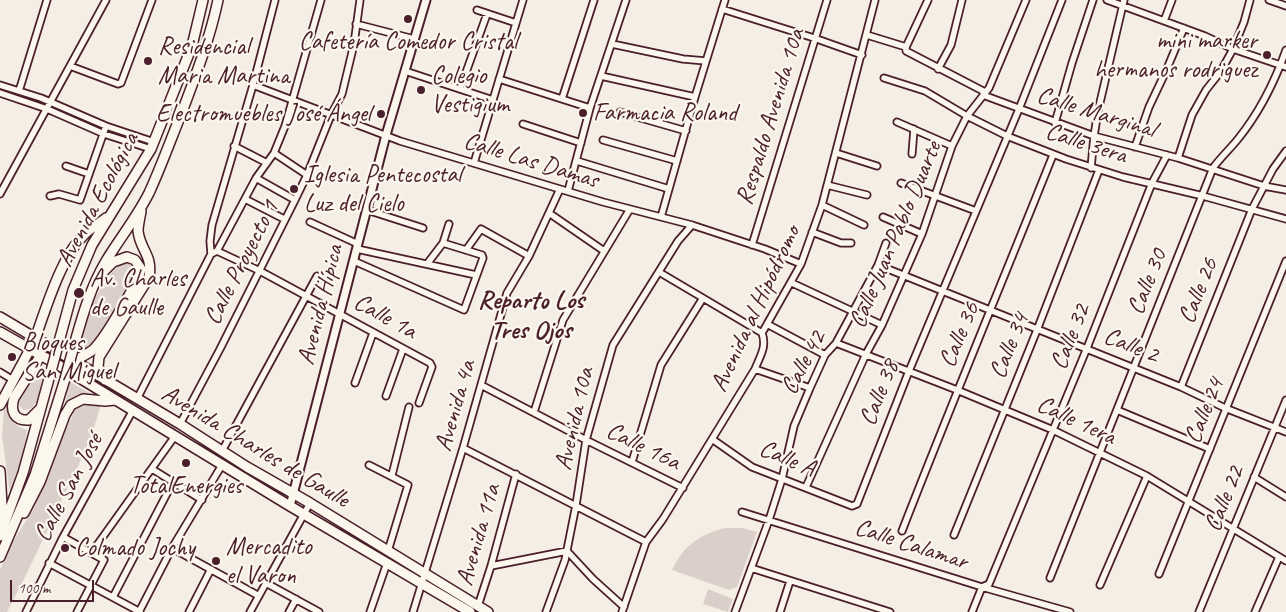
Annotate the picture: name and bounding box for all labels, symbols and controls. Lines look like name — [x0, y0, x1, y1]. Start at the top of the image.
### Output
marker: Cafetería Comedor Cristal — [402, 13, 414, 25]
street label: Respaldo Avenida 10a — [730, 25, 812, 209]
place label: mini marker hermanos rodriguez — [1094, 26, 1257, 85]
place label: Cafetería Comedor Cristal — [299, 27, 517, 57]
place label: Residencial Maria Martina — [158, 32, 289, 91]
marker: mini marker hermanos rodriguez — [1261, 49, 1273, 61]
marker: Residencial Maria Martina — [142, 55, 154, 67]
place label: Colegio Vestigium — [431, 61, 509, 120]
street label: Calle Marginal — [1033, 81, 1159, 145]
marker: Colegio Vestigium — [415, 84, 427, 96]
place label: Farmacia Roland — [593, 98, 737, 128]
place label: Electromuebles José Ángel — [156, 99, 371, 129]
marker: Farmacia Roland — [577, 107, 589, 119]
marker: Electromuebles José Ángel — [375, 108, 387, 120]
street label: Calle 3era — [1042, 117, 1130, 171]
street label: Calle Las Damas — [460, 126, 602, 196]
street label: Avenida Ecológica — [50, 128, 146, 272]
street label: Calle Juan Pablo Duarte — [843, 137, 949, 333]
place label: Iglesia Pentecostal Luz del Cielo — [304, 160, 461, 219]
marker: Iglesia Pentecostal Luz del Cielo — [288, 183, 300, 195]
street label: Calle Proyecto 1 — [198, 196, 286, 330]
street label: Avenida al Hipódromo — [704, 221, 808, 397]
street label: Avenida Hípica — [292, 242, 350, 368]
street label: Calle 30 — [1121, 245, 1175, 319]
street label: Calle 26 — [1172, 254, 1226, 328]
place label: Av. Charles de Gaulle — [90, 264, 186, 323]
district label: Reparto Los Tres Ojos — [478, 285, 584, 346]
marker: Av. Charles de Gaulle — [72, 286, 86, 300]
street label: Calle 1a — [348, 288, 422, 346]
street label: Calle 36 — [933, 298, 987, 372]
street label: Calle 32 — [1044, 300, 1098, 374]
street label: Calle 34 — [983, 309, 1037, 383]
street label: Calle 2 — [1099, 321, 1163, 371]
street label: Calle 42 — [775, 326, 833, 400]
place label: Bloques San Miguel — [22, 328, 116, 387]
marker: Bloques San Miguel — [6, 351, 18, 363]
street label: Calle 38 — [853, 356, 907, 430]
street label: Avenida 4a — [429, 357, 483, 455]
street label: Avenida 10a — [549, 365, 601, 473]
street label: Calle 24 — [1178, 374, 1232, 448]
street label: Avenida Charles de Gaulle — [156, 379, 354, 515]
street label: Calle 1era — [1032, 390, 1120, 452]
street label: Calle 16a — [601, 416, 685, 478]
street label: Calle San José — [28, 429, 110, 547]
street label: Calle A — [754, 434, 820, 484]
marker: TotalEnergies — [180, 457, 192, 469]
street label: Calle 22 — [1198, 462, 1252, 536]
place label: TotalEnergies — [130, 471, 242, 501]
street label: Avenida 11a — [450, 481, 508, 589]
street label: Calle Calamar — [851, 513, 971, 577]
place label: Mercadito el Varon — [226, 532, 312, 591]
place label: Colmado Jochy — [75, 533, 195, 563]
marker: Colmado Jochy — [59, 542, 71, 554]
marker: Mercadito el Varon — [210, 555, 222, 567]
scale bar — [12, 570, 96, 602]
text: 100 m — [18, 579, 50, 598]

